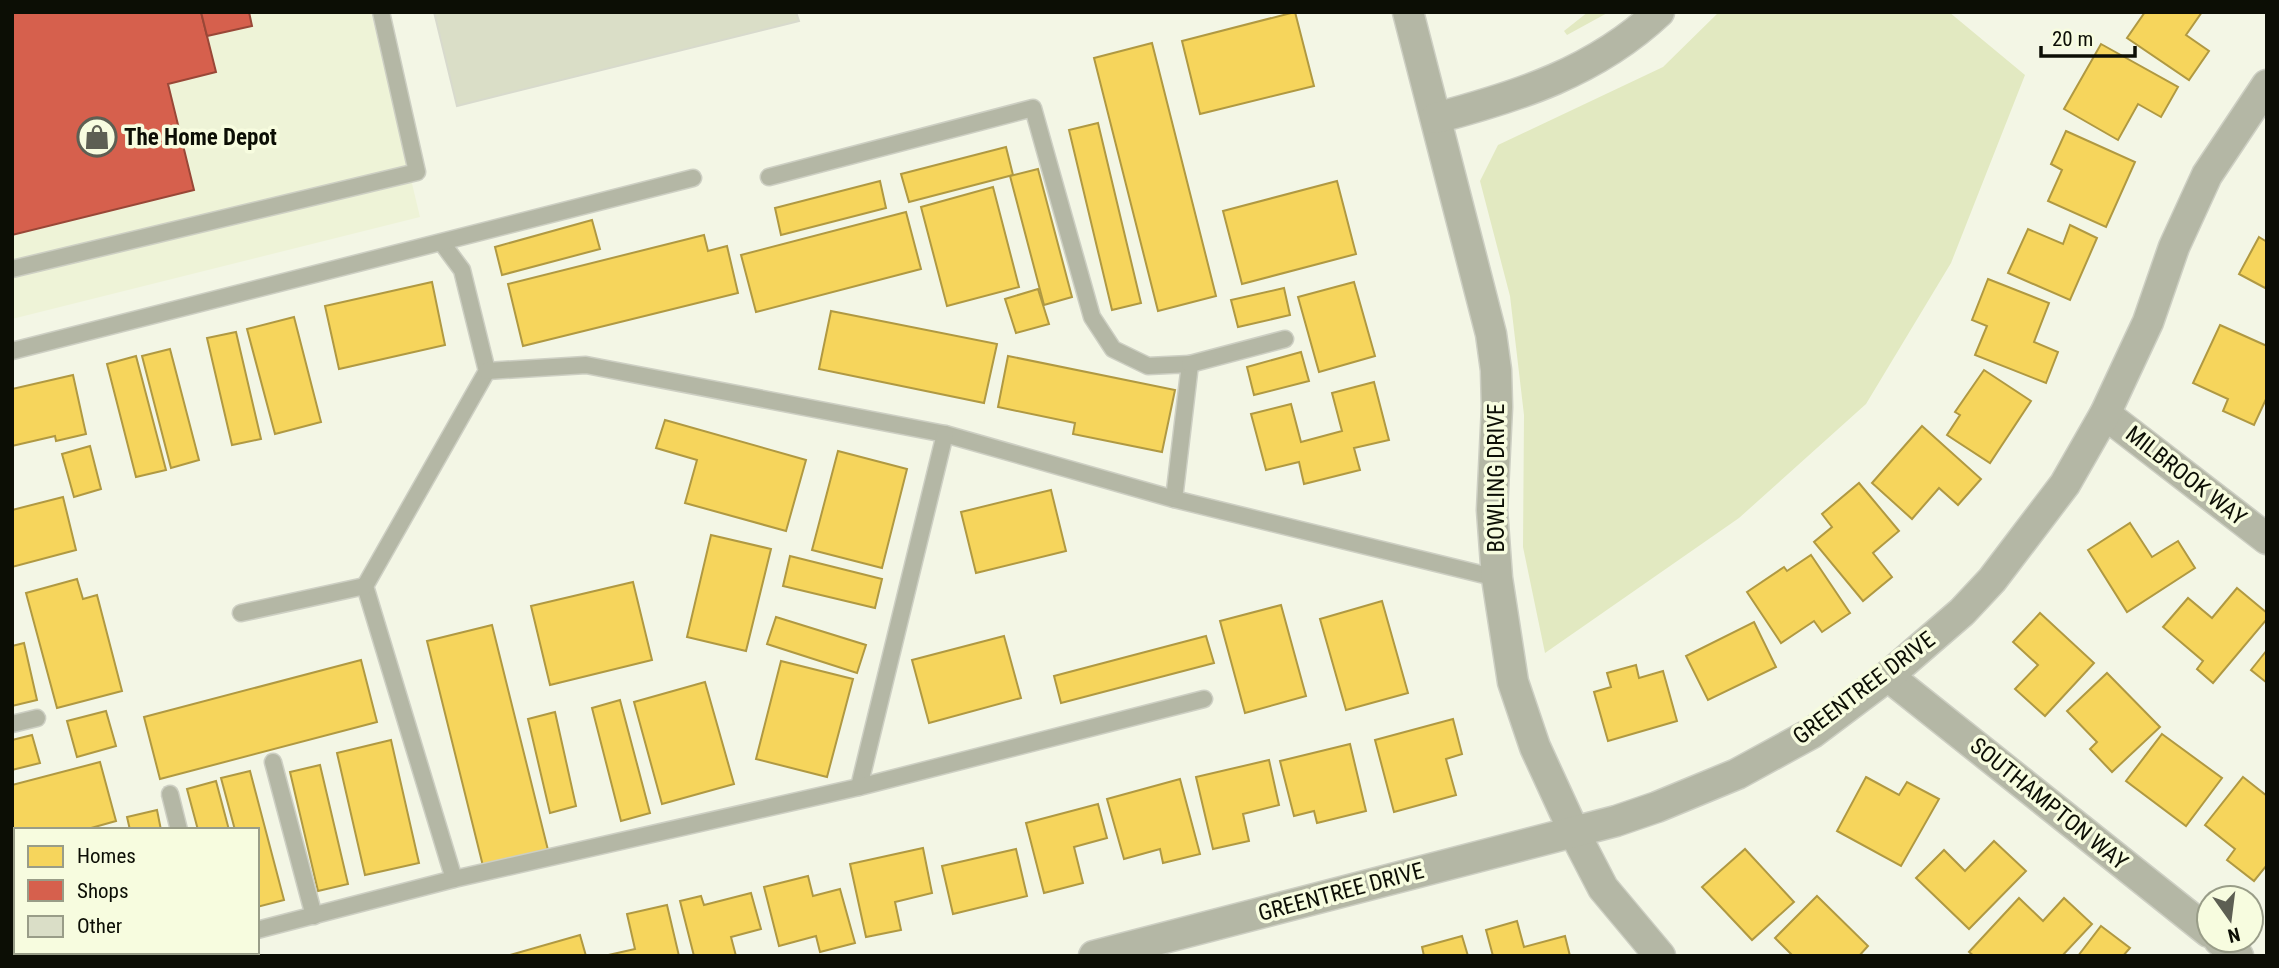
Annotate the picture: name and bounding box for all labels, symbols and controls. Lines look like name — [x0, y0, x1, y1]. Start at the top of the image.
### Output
scale bar — [2041, 14, 2136, 58]
text: 20 m — [2052, 27, 2093, 51]
shop icon: The Home Depot — [76, 116, 118, 158]
place label: The Home Depot — [124, 124, 277, 151]
street label: BOWLING DRIVE — [1483, 403, 1510, 553]
street label: MILBROOK WAY — [2120, 421, 2252, 531]
street label: GREENTREE DRIVE — [1788, 626, 1940, 750]
street label: SOUTHAMPTON WAY — [1965, 732, 2133, 876]
legend — [14, 828, 259, 954]
text: Homes — [77, 844, 136, 868]
street label: GREENTREE DRIVE — [1255, 857, 1427, 927]
text: Shops — [77, 879, 129, 903]
north arrow — [2195, 884, 2265, 954]
text: Other — [77, 914, 122, 938]
text: N — [2226, 922, 2242, 948]

